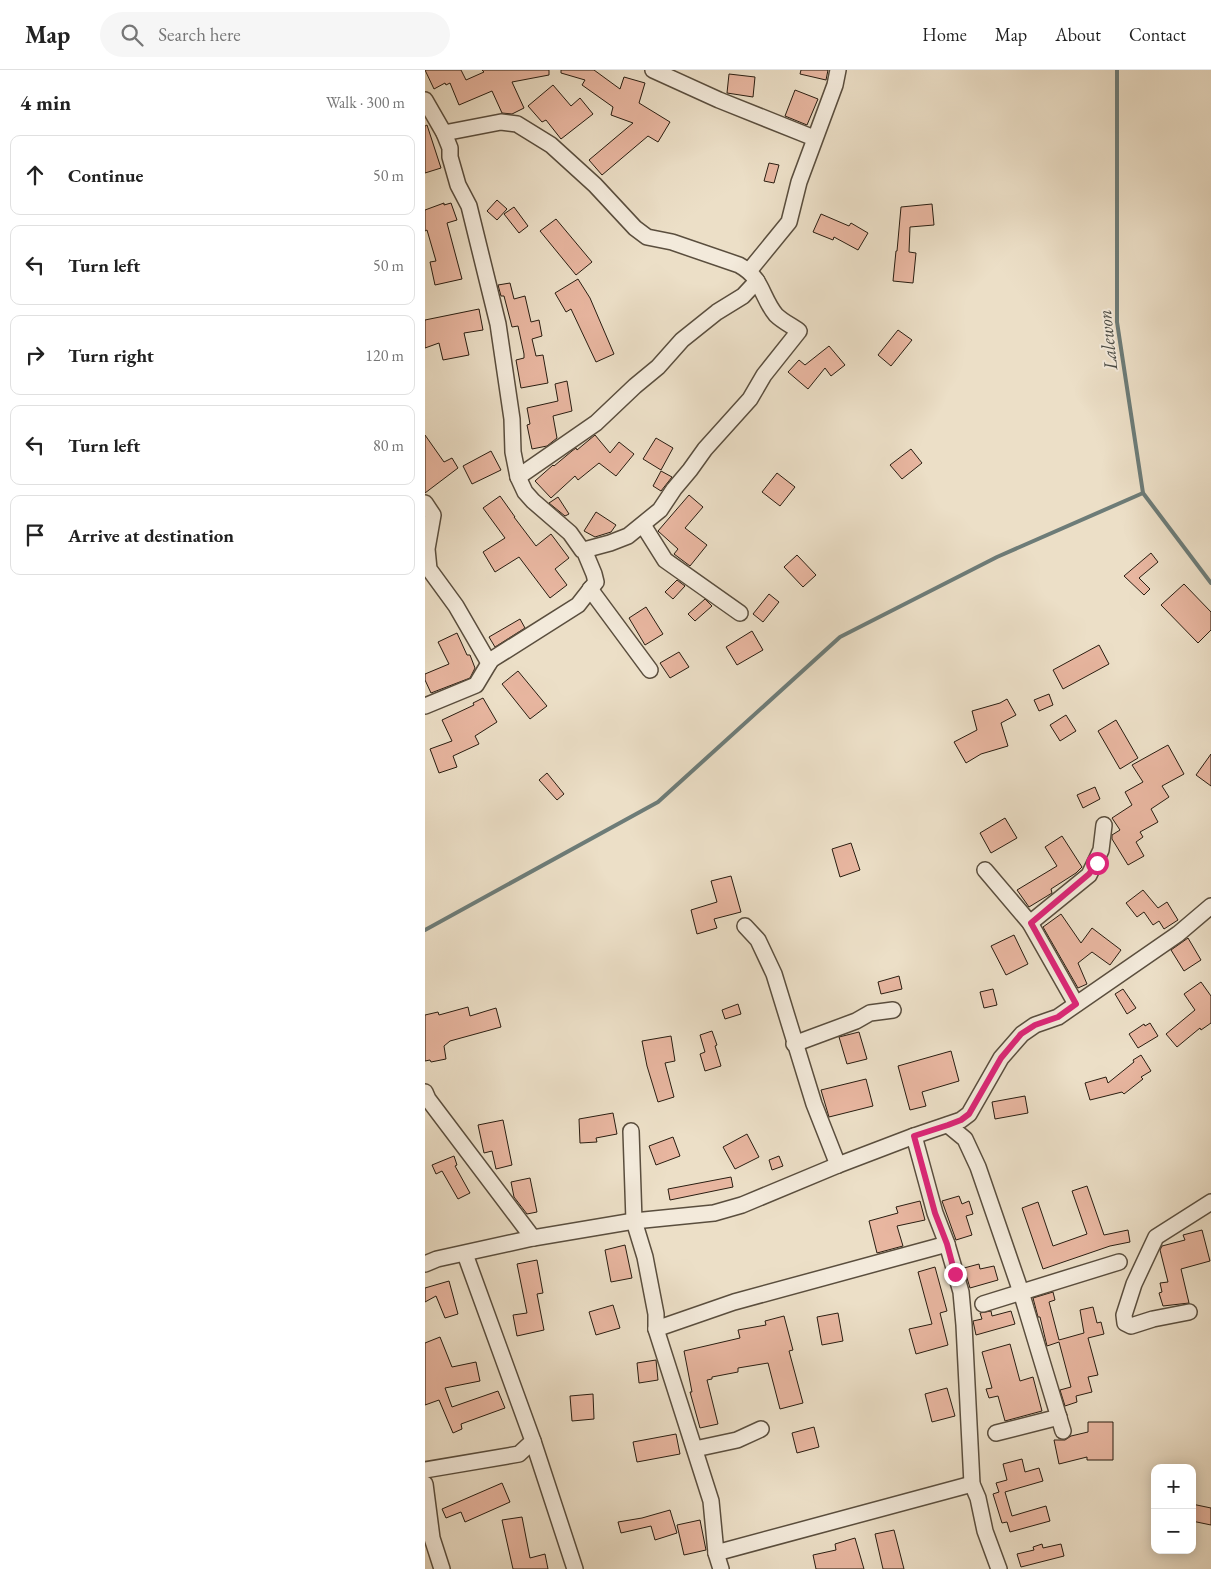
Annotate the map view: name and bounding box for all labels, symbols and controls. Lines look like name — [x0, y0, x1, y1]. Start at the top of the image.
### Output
search box — [100, 12, 450, 57]
text: Map — [25, 19, 70, 50]
icon: search — [118, 21, 146, 49]
text: Search here — [158, 22, 241, 47]
text: Home — [922, 23, 967, 46]
text: Map — [995, 23, 1027, 46]
text: About — [1055, 23, 1101, 46]
text: Contact — [1129, 23, 1186, 46]
text: 4 min — [20, 89, 71, 116]
text: Walk · 300 m — [326, 92, 405, 113]
icon: ahead — [21, 161, 49, 189]
text: Continue — [68, 163, 143, 188]
text: 50 m — [373, 165, 404, 186]
icon: left — [21, 251, 49, 279]
text: Turn left — [68, 253, 140, 278]
text: 50 m — [373, 255, 404, 276]
water label: Lalewon — [1092, 308, 1123, 373]
icon: right — [21, 341, 49, 369]
text: Turn right — [68, 343, 154, 368]
text: 120 m — [365, 345, 404, 366]
icon: left — [21, 431, 49, 459]
text: Turn left — [68, 433, 140, 458]
text: 80 m — [373, 435, 404, 456]
icon: arrive — [21, 521, 49, 549]
text: Arrive at destination — [68, 523, 234, 548]
route start — [1086, 852, 1109, 875]
route end — [944, 1263, 967, 1286]
map controls — [1151, 1464, 1196, 1554]
button: + — [1151, 1464, 1196, 1509]
button: − — [1151, 1509, 1196, 1554]

